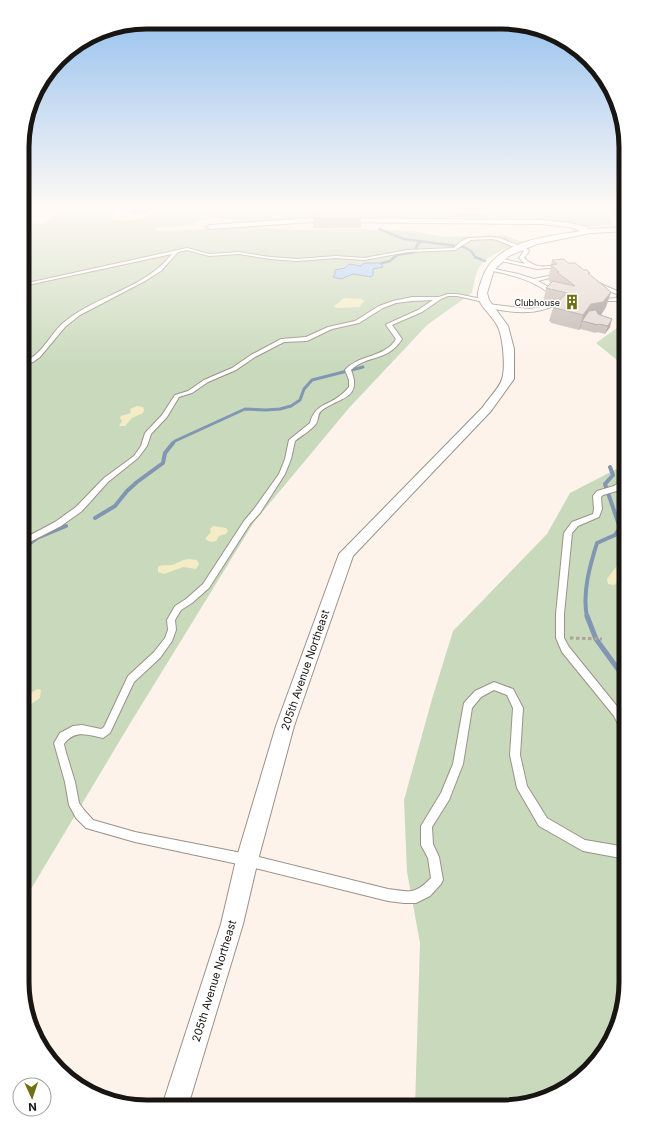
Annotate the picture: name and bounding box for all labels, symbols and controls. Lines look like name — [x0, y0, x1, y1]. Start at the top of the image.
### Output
building icon: Clubhouse — [563, 293, 581, 311]
place label: Clubhouse — [514, 297, 560, 308]
street label: 205th Avenue Northeast — [278, 607, 332, 732]
street label: 205th Avenue Northeast — [189, 918, 239, 1044]
north arrow — [12, 1077, 52, 1117]
text: N — [28, 1100, 37, 1114]

